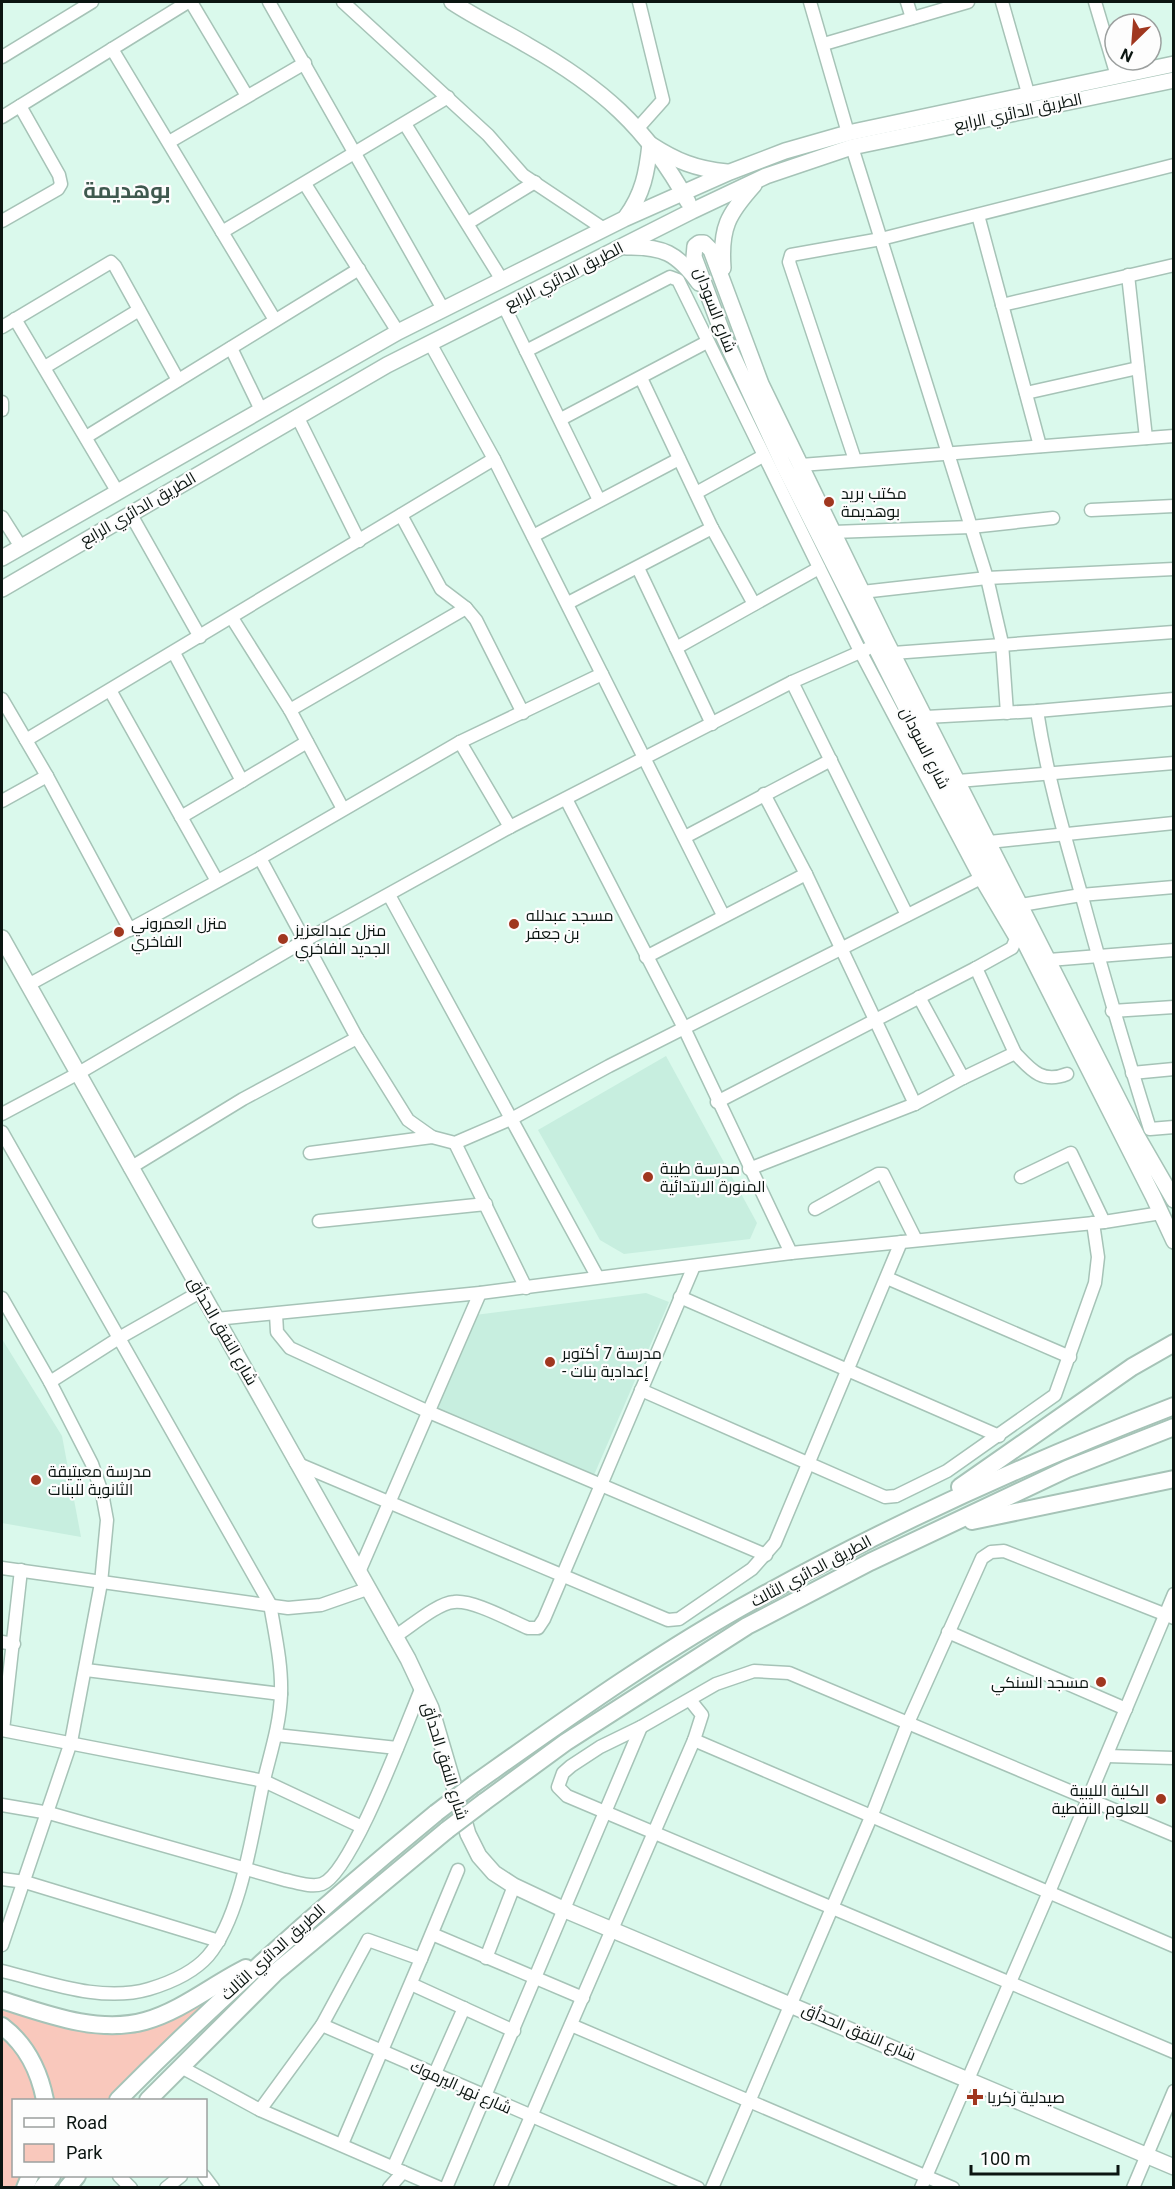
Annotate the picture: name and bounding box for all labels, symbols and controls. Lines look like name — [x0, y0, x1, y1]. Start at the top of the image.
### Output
north arrow — [1103, 12, 1163, 72]
text: N — [1118, 44, 1136, 66]
street label: الطريق الدائري الرابع — [952, 89, 1085, 139]
district label: بوهديمة — [83, 178, 171, 204]
street label: الطريق الدائري الرابع — [502, 238, 628, 318]
street label: شارع السودان — [688, 265, 740, 356]
street label: الطريق الدائري الرابع — [77, 468, 201, 553]
place label: مكتب بريد بوهديمة — [841, 484, 907, 521]
marker: مكتب بريد بوهديمة — [822, 495, 836, 509]
street label: شارع السودان — [894, 704, 954, 793]
place label: مسجد عبدلله بن جعفر — [525, 906, 614, 944]
place label: منزل العمروني الفاخري — [131, 914, 227, 955]
marker: مسجد عبدلله بن جعفر — [507, 917, 521, 931]
place label: منزل عبدالعزيز الجديد الفاخري — [294, 921, 390, 962]
marker: منزل العمروني الفاخري — [112, 925, 126, 939]
marker: منزل عبدالعزيز الجديد الفاخري — [276, 932, 290, 946]
place label: مدرسة طيبة المنورة الابتدائية — [660, 1159, 766, 1196]
marker: مدرسة طيبة المنورة الابتدائية — [641, 1170, 655, 1184]
street label: شارع النفق الحدأق — [183, 1273, 262, 1390]
place label: مدرسة 7 أكتوبر - إعدادية بنات — [561, 1344, 662, 1381]
marker: مدرسة 7 أكتوبر - إعدادية بنات — [543, 1355, 557, 1369]
place label: مدرسة معيتيقة الثانوية للبنات — [48, 1462, 152, 1499]
marker: مدرسة معيتيقة الثانوية للبنات — [29, 1473, 43, 1487]
street label: الطريق الدائري الثالث — [747, 1531, 876, 1614]
place label: مسجد السنكي — [991, 1673, 1089, 1696]
marker: مسجد السنكي — [1094, 1675, 1108, 1689]
street label: شارع النفق الحدأق — [416, 1700, 472, 1823]
place label: الكلية الليبية للعلوم النفطية — [1052, 1781, 1149, 1820]
marker: الكلية الليبية للعلوم النفطية — [1154, 1792, 1168, 1806]
street label: الطريق الدائري الثالث — [217, 1900, 332, 2007]
street label: شارع النفق الحدأق — [798, 1999, 919, 2066]
street label: شارع نهر اليرموك — [407, 2056, 515, 2120]
place label: صيدلية زكريا — [987, 2088, 1065, 2107]
marker: صيدلية زكريا — [968, 2090, 982, 2104]
legend — [12, 2099, 207, 2177]
text: Road — [66, 2112, 107, 2133]
scale bar — [971, 2138, 1118, 2176]
text: Park — [66, 2142, 103, 2163]
text: 100 m — [980, 2148, 1031, 2169]

